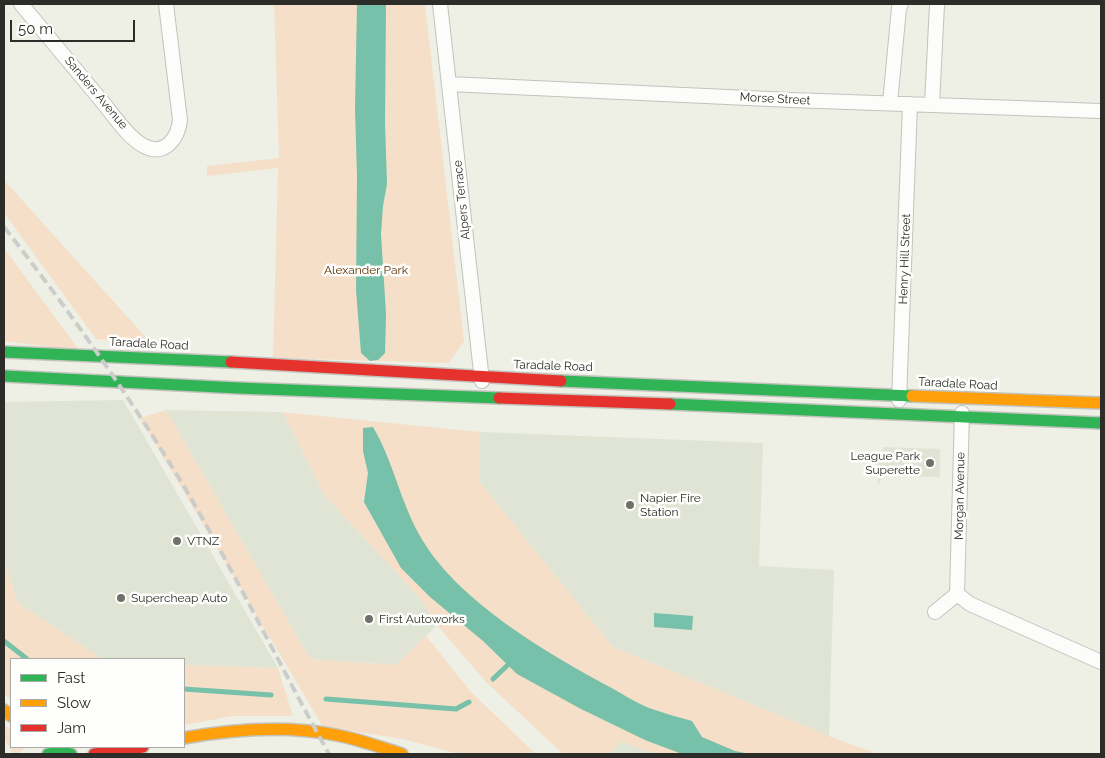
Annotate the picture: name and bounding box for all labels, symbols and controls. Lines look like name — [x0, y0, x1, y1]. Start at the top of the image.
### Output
scale bar — [12, 10, 138, 42]
text: 50 m — [18, 20, 53, 38]
street label: Sanders Avenue — [61, 54, 131, 132]
street label: Morse Street — [739, 90, 811, 108]
street label: Alpers Terrace — [451, 159, 473, 241]
street label: Henry Hill Street — [896, 213, 914, 305]
park label: Alexander Park — [324, 263, 408, 277]
street label: Taradale Road — [109, 335, 189, 353]
street label: Taradale Road — [513, 357, 593, 375]
street label: Taradale Road — [918, 375, 998, 393]
place label: League Park Superette — [850, 449, 920, 477]
street label: Morgan Avenue — [952, 452, 968, 540]
marker: League Park Superette — [924, 457, 936, 469]
place label: Napier Fire Station — [640, 491, 701, 519]
marker: Napier Fire Station — [624, 499, 636, 511]
place label: VTNZ — [187, 534, 219, 548]
marker: VTNZ — [171, 535, 183, 547]
place label: Supercheap Auto — [131, 591, 228, 605]
marker: Supercheap Auto — [115, 592, 127, 604]
place label: First Autoworks — [379, 612, 465, 626]
marker: First Autoworks — [363, 613, 375, 625]
legend — [10, 658, 185, 748]
text: Fast — [57, 669, 85, 687]
text: Slow — [57, 694, 91, 712]
text: Jam — [57, 719, 86, 737]

